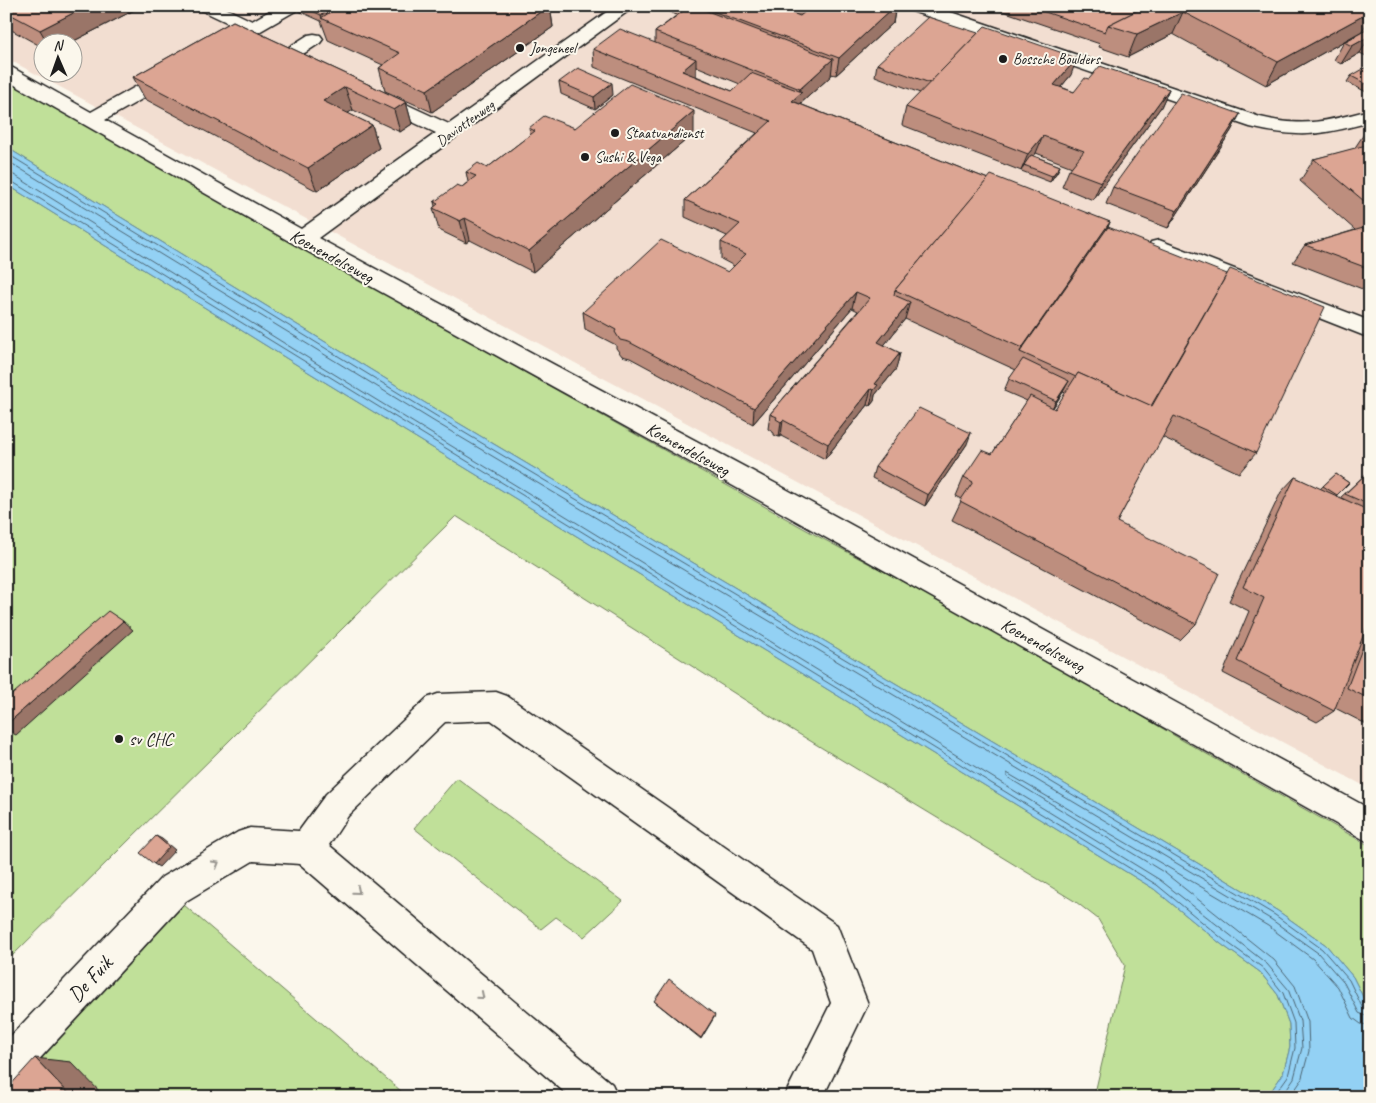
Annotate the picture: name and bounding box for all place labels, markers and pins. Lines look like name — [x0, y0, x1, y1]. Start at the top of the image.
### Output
place label: Jongeneel — [529, 39, 578, 58]
marker: Jongeneel — [514, 42, 526, 54]
place label: Bossche Boulders — [1013, 50, 1102, 69]
marker: Bossche Boulders — [997, 53, 1009, 65]
place label: Staatvandienst — [625, 124, 705, 143]
marker: Staatvandienst — [609, 127, 621, 139]
place label: Sushi & Vega — [595, 148, 662, 167]
marker: Sushi & Vega — [579, 151, 591, 163]
place label: sv CHC — [129, 728, 175, 750]
marker: sv CHC — [113, 733, 125, 745]

